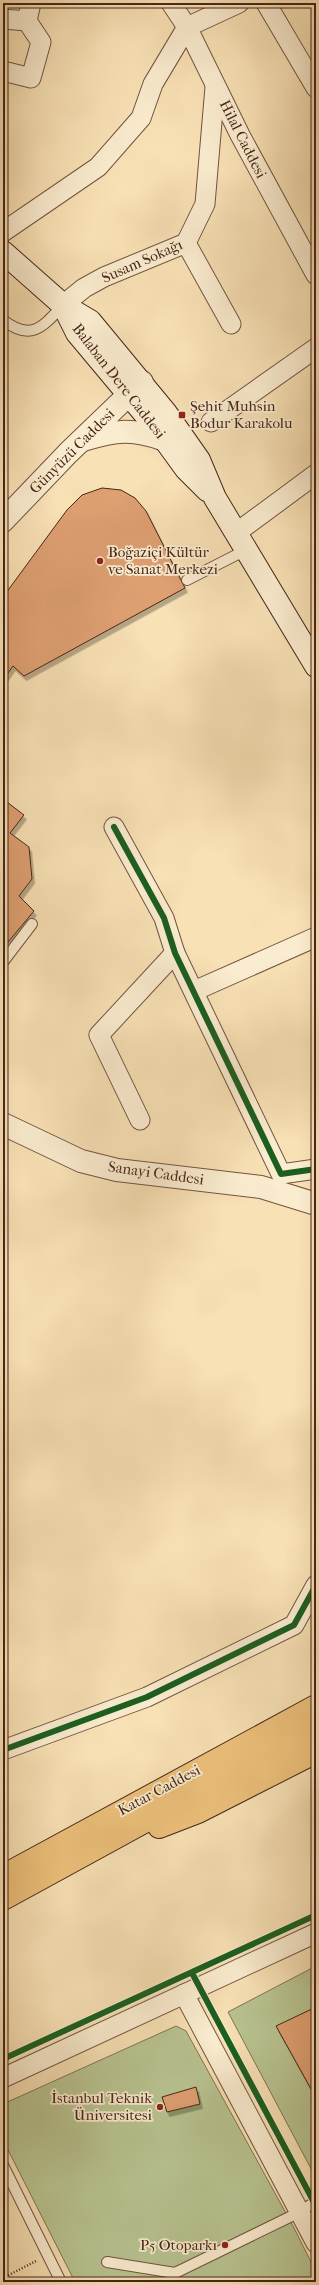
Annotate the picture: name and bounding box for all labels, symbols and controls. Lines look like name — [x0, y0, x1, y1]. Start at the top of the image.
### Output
street label: Hilal Caddesi — [216, 97, 271, 182]
street label: Susam Sokağı — [99, 235, 186, 287]
street label: Balaban Dere Caddesi — [68, 320, 170, 443]
place label: Şehit Muhsin Bodur Karakolu — [190, 397, 293, 432]
street label: Günyüzü Caddesi — [26, 404, 119, 497]
marker: Şehit Muhsin Bodur Karakolu — [177, 410, 187, 420]
place label: Boğaziçi Kültür ve Sanat Merkezi — [108, 543, 219, 578]
marker: Boğaziçi Kültür ve Sanat Merkezi — [95, 556, 105, 566]
street label: Sanayi Caddesi — [107, 1157, 206, 1189]
street label: Katar Caddesi — [115, 1761, 204, 1819]
place label: İstanbul Teknik Üniversitesi — [51, 2089, 153, 2124]
marker: İstanbul Teknik Üniversitesi — [155, 2102, 165, 2112]
place label: P5 Otoparkı — [140, 2236, 218, 2254]
marker: P5 Otoparkı — [220, 2240, 230, 2250]

